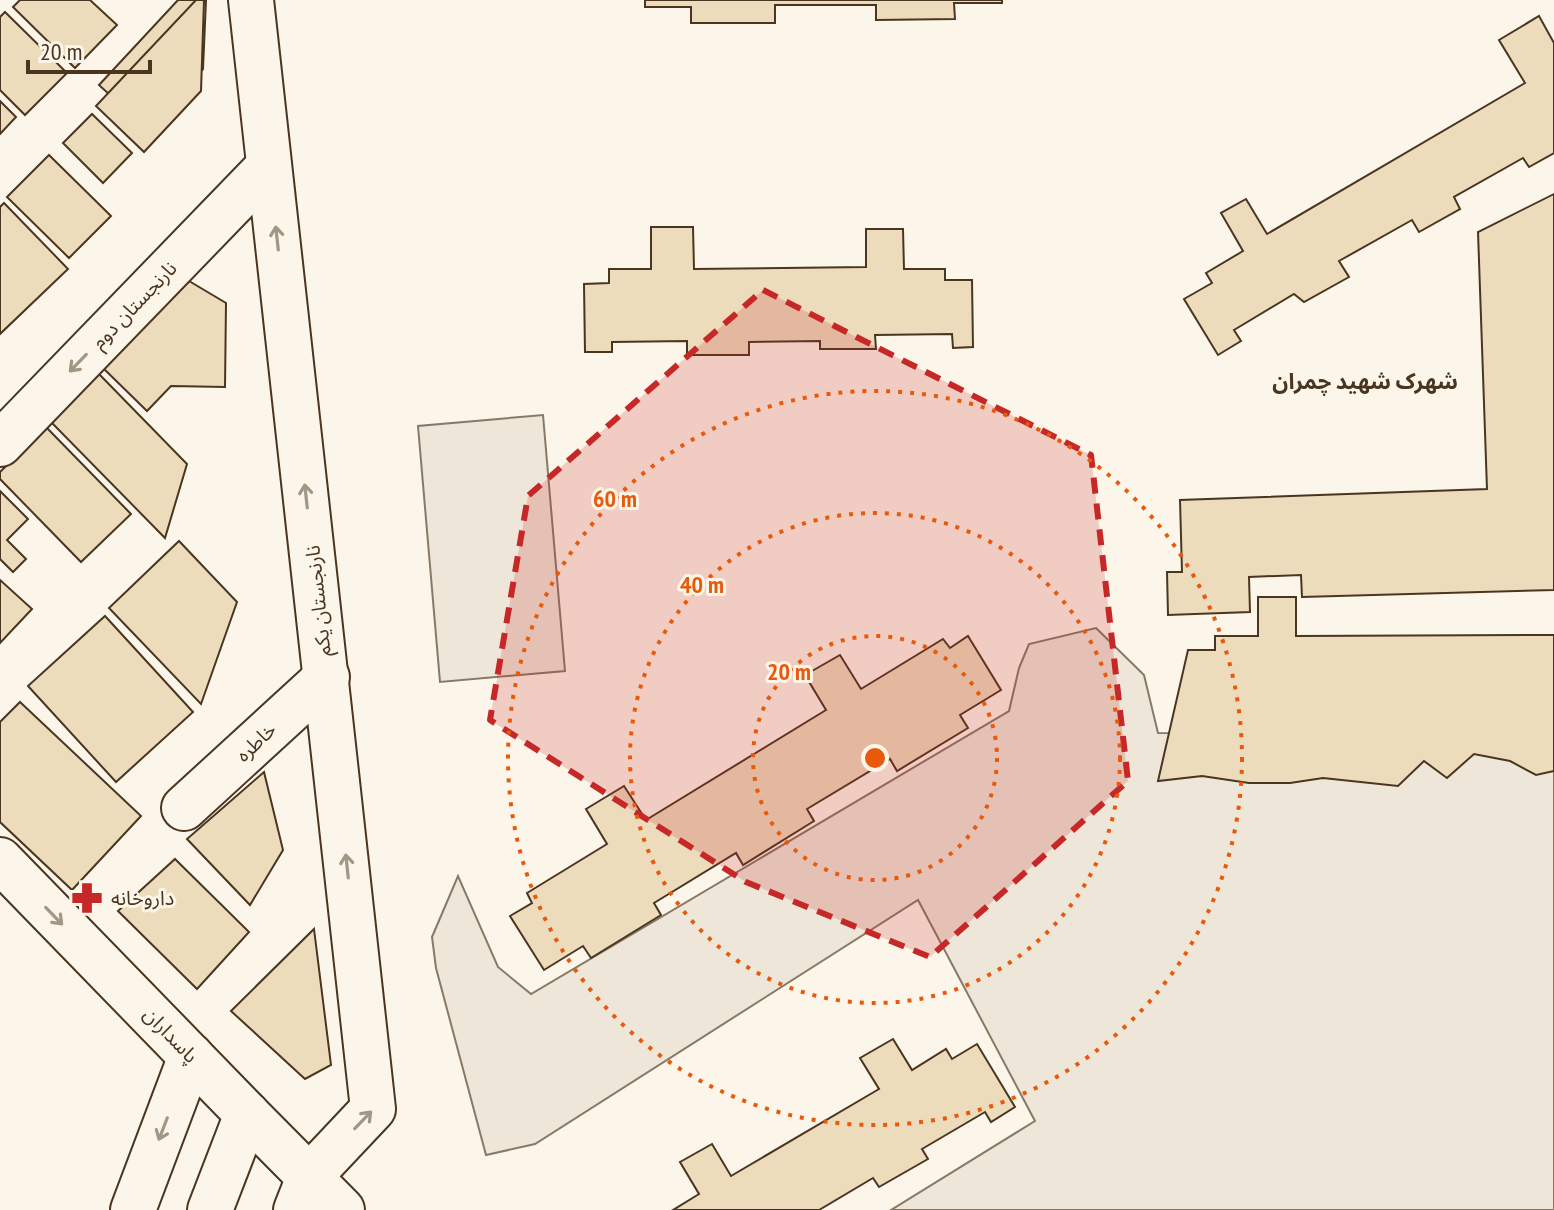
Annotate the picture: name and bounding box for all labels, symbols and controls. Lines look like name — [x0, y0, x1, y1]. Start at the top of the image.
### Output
scale bar — [28, 24, 150, 74]
text: 20 m — [40, 36, 82, 67]
one-way arrow — [269, 226, 284, 251]
street label: نارنجستان دوم — [86, 256, 184, 356]
one-way arrow — [69, 353, 88, 373]
district label: شهرک شهید چمران — [1272, 367, 1458, 396]
one-way arrow — [299, 483, 314, 510]
text: 60 m — [593, 483, 637, 514]
street label: نارنجستان یکم — [299, 544, 339, 658]
text: 40 m — [680, 569, 724, 600]
text: 20 m — [767, 656, 811, 687]
street label: خاطره — [230, 717, 282, 767]
centre of rings — [861, 744, 889, 772]
one-way arrow — [340, 853, 355, 880]
pharmacy icon: داروخانه — [70, 881, 104, 915]
place label: داروخانه — [111, 885, 174, 911]
one-way arrow — [45, 906, 64, 926]
street label: پاسداران — [138, 1001, 204, 1069]
one-way arrow — [353, 1111, 372, 1130]
one-way arrow — [155, 1116, 170, 1141]

